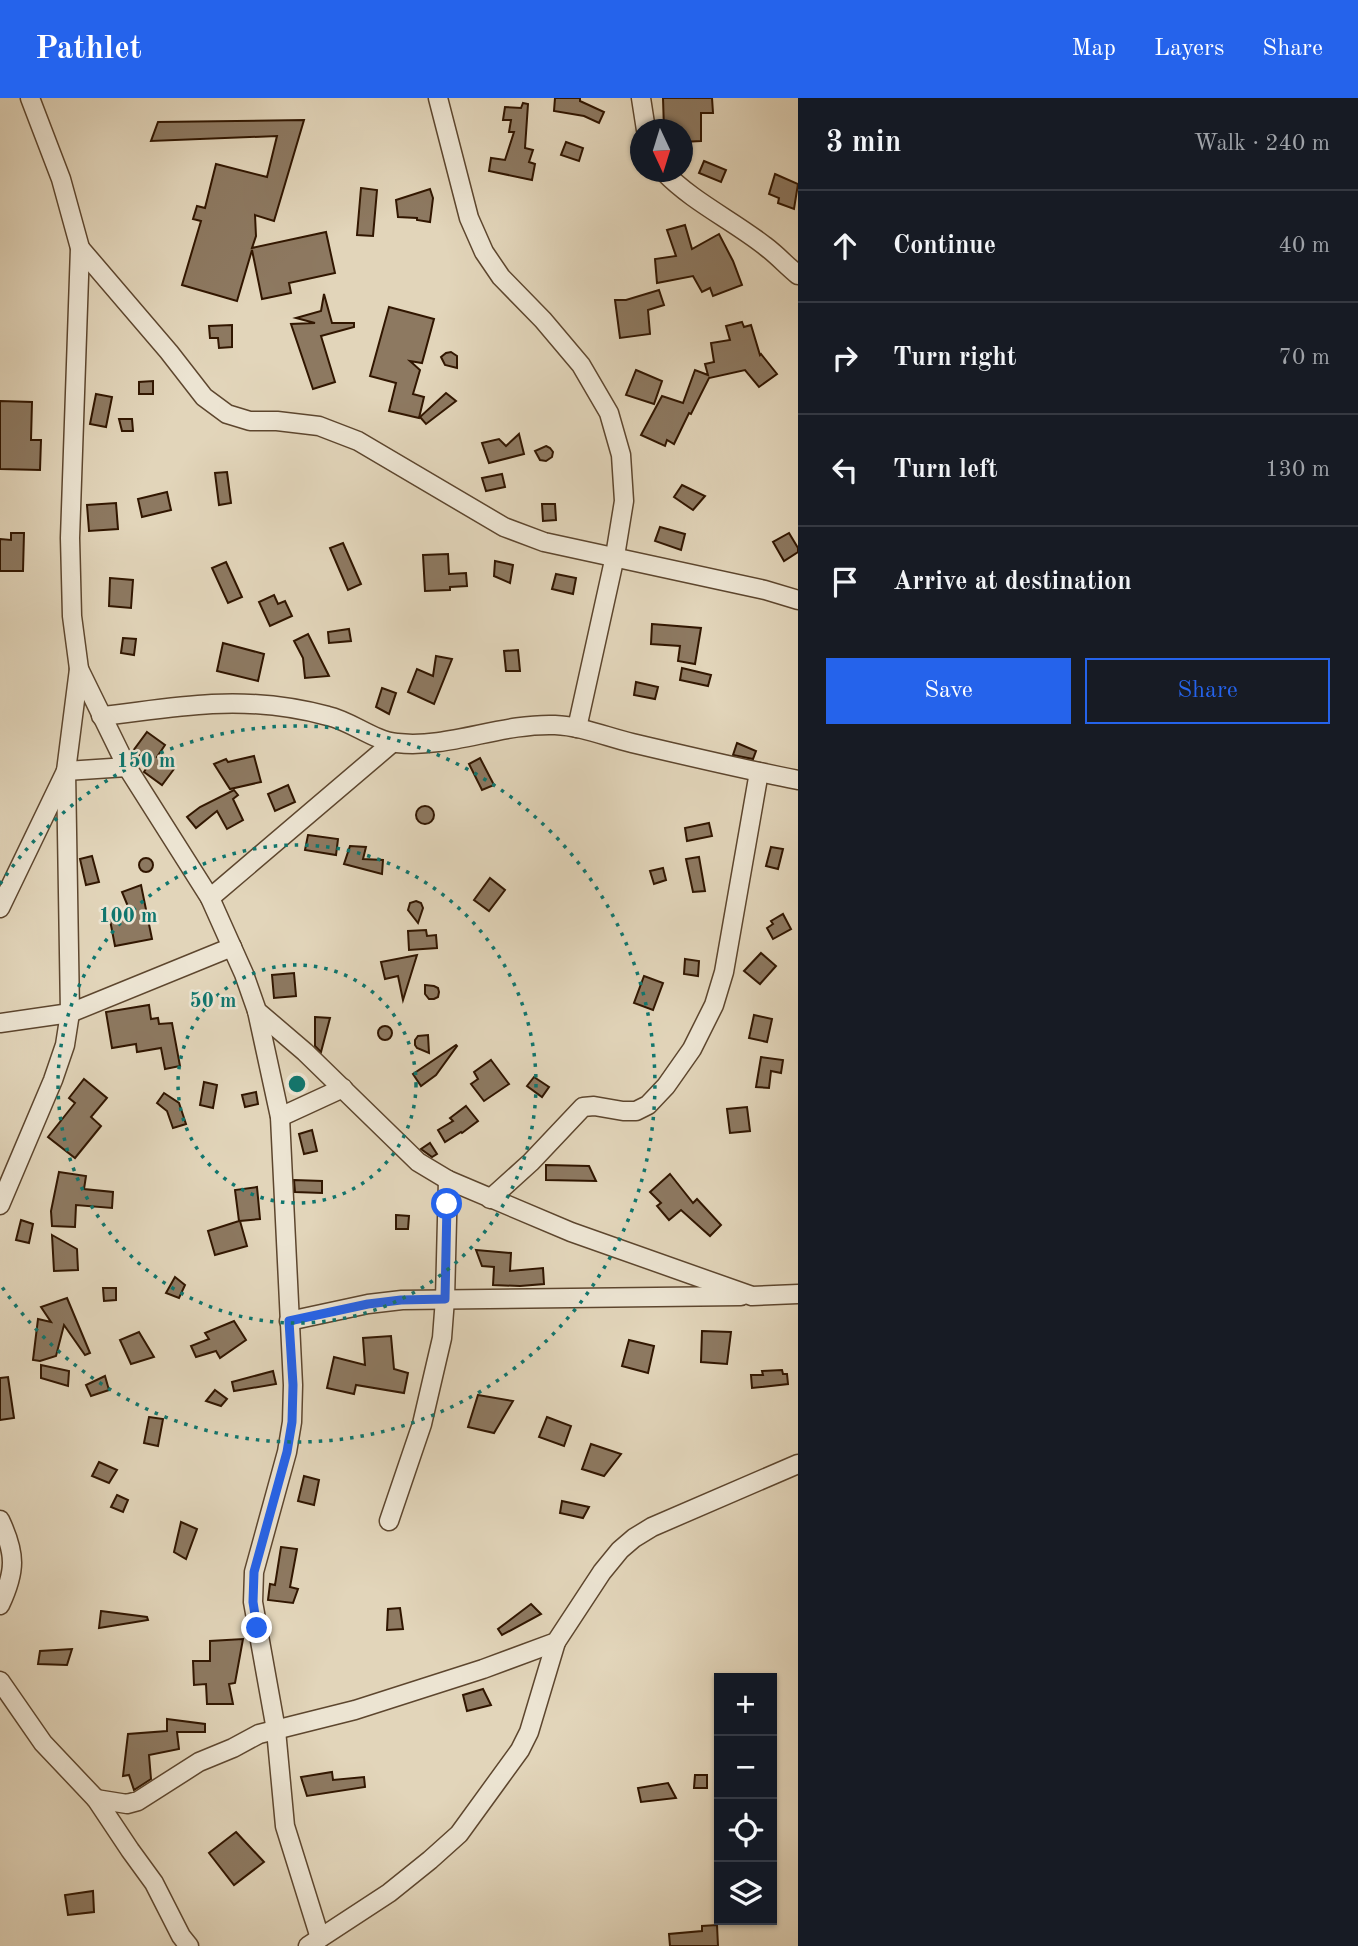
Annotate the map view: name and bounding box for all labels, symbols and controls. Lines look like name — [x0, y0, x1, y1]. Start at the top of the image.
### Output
text: Pathlet — [35, 33, 142, 66]
text: Map — [1072, 37, 1116, 61]
text: Layers — [1154, 37, 1224, 61]
text: Share — [1262, 37, 1323, 61]
north arrow — [630, 119, 693, 182]
text: 3 min — [826, 128, 901, 158]
text: Walk · 240 m — [1194, 132, 1330, 155]
icon: ahead — [826, 227, 864, 265]
text: Continue — [893, 233, 996, 259]
text: 40 m — [1279, 234, 1330, 257]
icon: right — [826, 339, 864, 377]
text: Turn right — [893, 345, 1016, 371]
text: 70 m — [1279, 346, 1330, 369]
icon: left — [826, 451, 864, 489]
text: Turn left — [893, 457, 998, 483]
text: 130 m — [1265, 458, 1330, 481]
icon: arrive — [826, 563, 864, 601]
text: Arrive at destination — [893, 569, 1132, 595]
button: Save — [826, 658, 1071, 724]
button: Share — [1085, 658, 1330, 724]
text: 150 m — [116, 751, 176, 772]
text: 100 m — [98, 906, 158, 927]
text: 50 m — [189, 991, 237, 1012]
centre of rings — [285, 1072, 309, 1096]
route start — [431, 1188, 462, 1219]
route end — [241, 1612, 272, 1643]
map controls — [714, 1673, 777, 1925]
button: + — [714, 1673, 777, 1736]
button: − — [714, 1736, 777, 1799]
button: locate — [714, 1799, 777, 1862]
button: layers — [714, 1862, 777, 1925]

